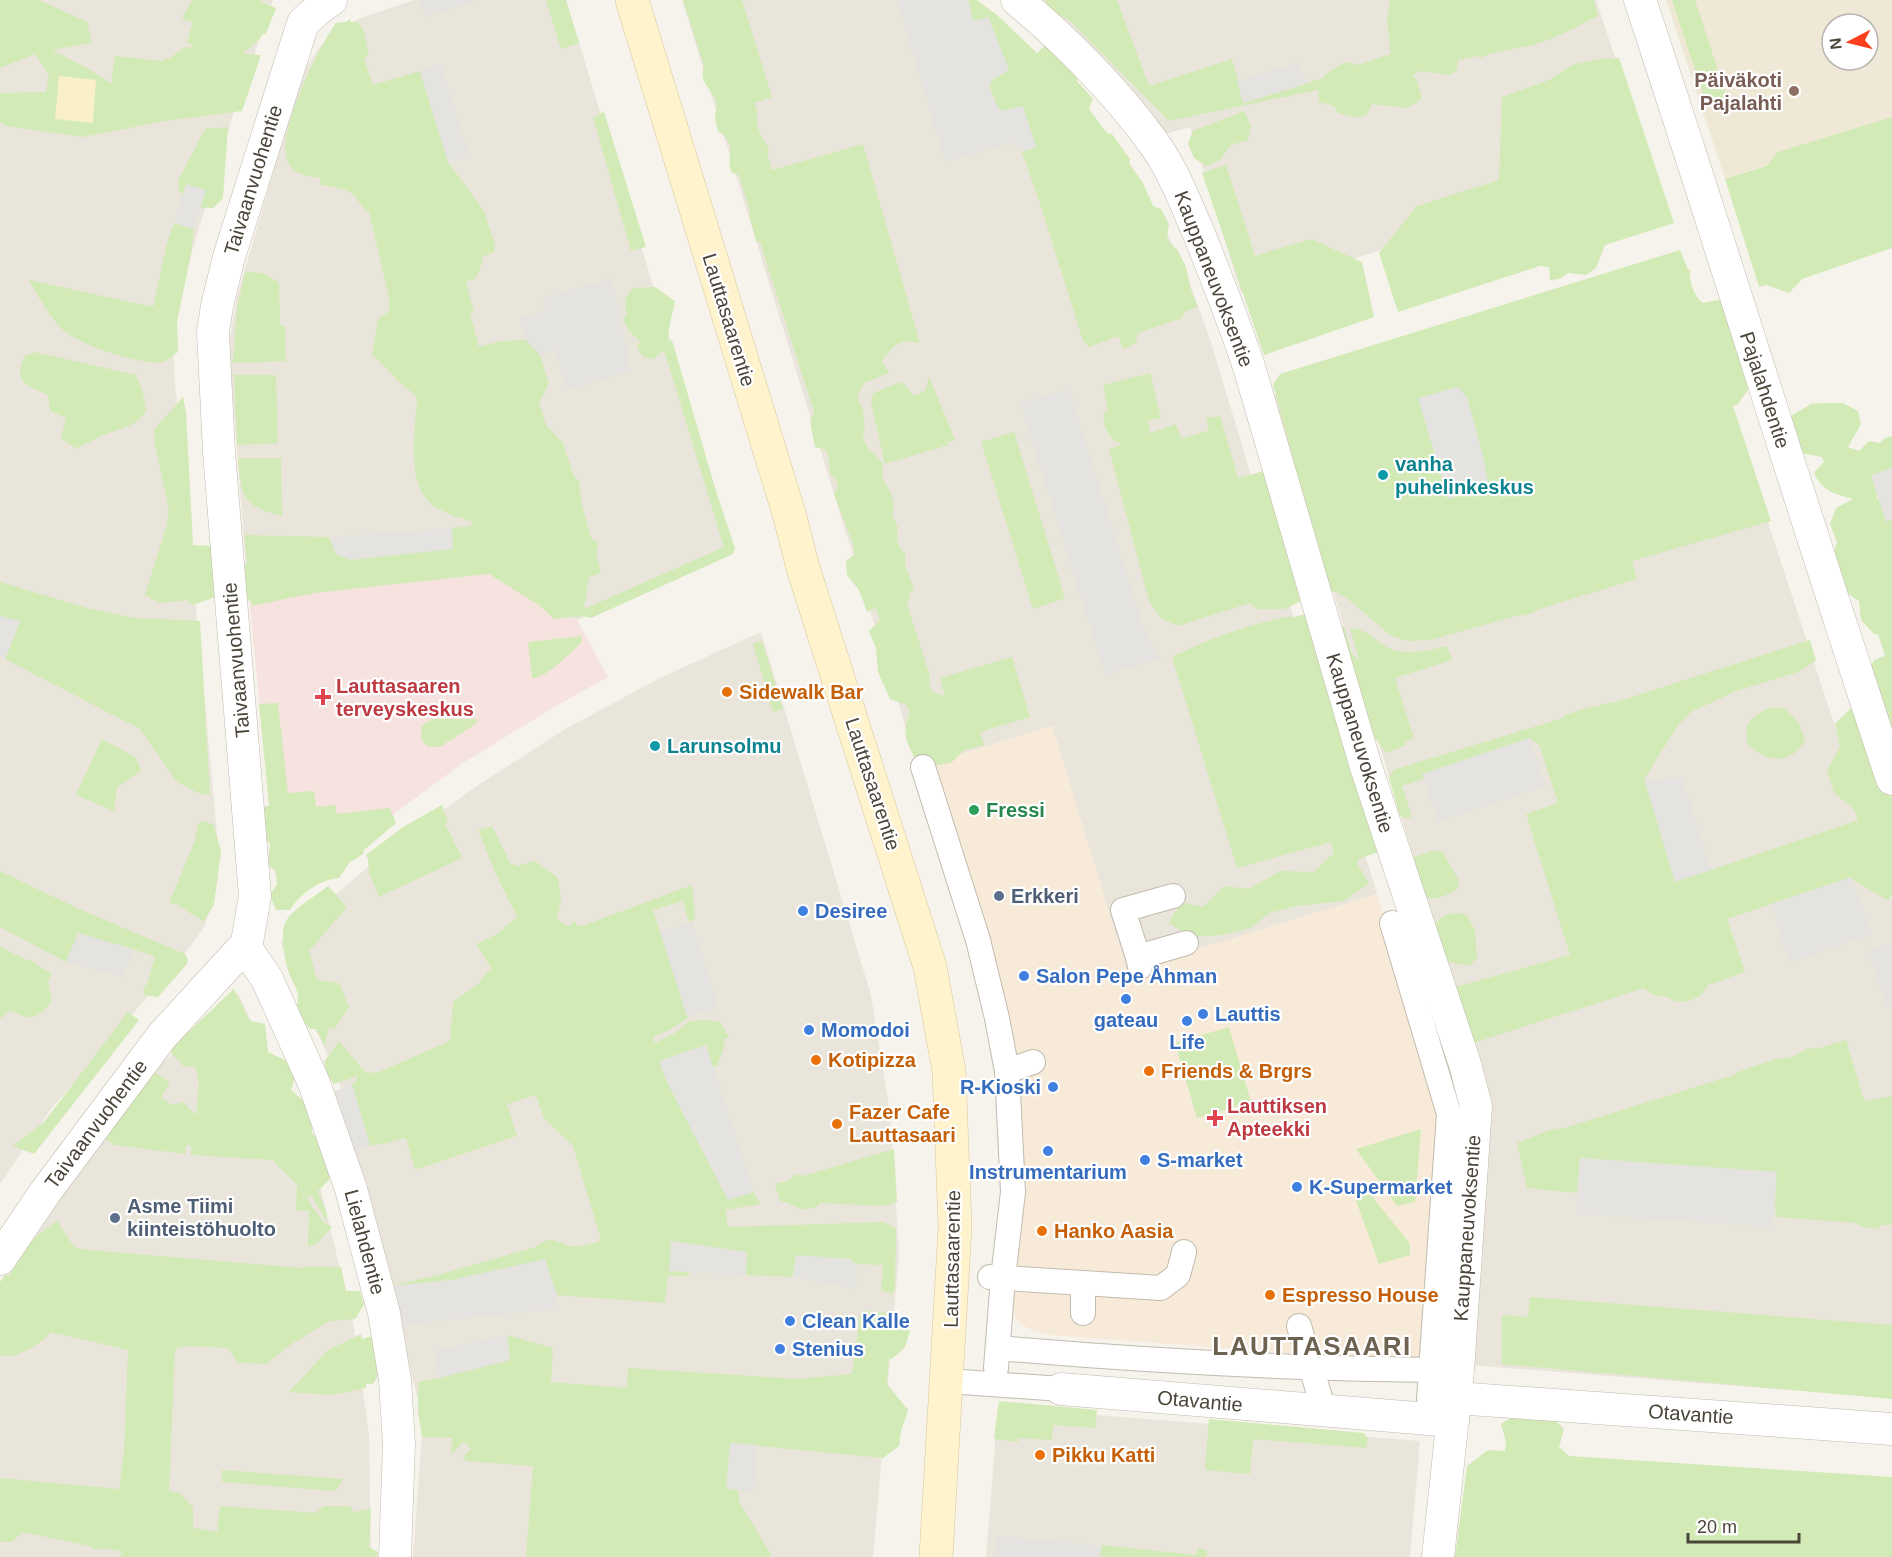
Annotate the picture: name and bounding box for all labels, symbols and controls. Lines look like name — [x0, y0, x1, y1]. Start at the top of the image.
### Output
north arrow — [1820, 12, 1880, 72]
text: N — [1826, 37, 1845, 51]
place label: Päiväkoti Pajalahti — [1694, 69, 1782, 114]
marker: Päiväkoti Pajalahti — [1787, 84, 1801, 98]
street label: Taivaanvuohentie — [220, 102, 286, 258]
street label: Kauppaneuvoksentie — [1170, 188, 1258, 370]
street label: Lauttasaarentie — [698, 251, 760, 389]
street label: Pajalahdentie — [1736, 329, 1794, 451]
place label: vanha puhelinkeskus — [1395, 453, 1534, 498]
marker: vanha puhelinkeskus — [1376, 468, 1390, 482]
street label: Taivaanvuohentie — [218, 581, 254, 739]
street label: Kauppaneuvoksentie — [1322, 650, 1398, 836]
place label: Lauttasaaren terveyskeskus — [336, 675, 474, 720]
place label: Sidewalk Bar — [739, 681, 864, 703]
marker: Sidewalk Bar — [720, 685, 734, 699]
marker: Lauttasaaren terveyskeskus — [314, 688, 332, 706]
street label: Lauttasaarentie — [841, 715, 905, 853]
place label: Larunsolmu — [667, 735, 781, 757]
marker: Larunsolmu — [648, 739, 662, 753]
place label: Fressi — [986, 799, 1045, 821]
marker: Fressi — [967, 803, 981, 817]
place label: Erkkeri — [1011, 885, 1079, 907]
marker: Erkkeri — [992, 889, 1006, 903]
place label: Desiree — [815, 900, 887, 922]
marker: Desiree — [796, 904, 810, 918]
place label: Salon Pepe Åhman — [1036, 964, 1217, 987]
marker: Salon Pepe Åhman — [1017, 969, 1031, 983]
marker: gateau — [1119, 992, 1133, 1006]
place label: Lauttis — [1215, 1003, 1281, 1025]
marker: Lauttis — [1196, 1007, 1210, 1021]
place label: gateau — [1094, 1009, 1158, 1031]
marker: Life — [1180, 1014, 1194, 1028]
place label: Momodoi — [821, 1019, 910, 1041]
marker: Momodoi — [802, 1023, 816, 1037]
place label: Life — [1169, 1031, 1205, 1053]
place label: Kotipizza — [828, 1049, 917, 1071]
marker: Kotipizza — [809, 1053, 823, 1067]
street label: Taivaanvuohentie — [40, 1055, 152, 1193]
place label: Friends & Brgrs — [1161, 1060, 1312, 1082]
marker: Friends & Brgrs — [1142, 1064, 1156, 1078]
place label: R-Kioski — [960, 1076, 1041, 1098]
marker: R-Kioski — [1046, 1080, 1060, 1094]
place label: Lauttiksen Apteekki — [1227, 1095, 1327, 1140]
place label: Fazer Cafe Lauttasaari — [849, 1101, 956, 1146]
marker: Lauttiksen Apteekki — [1208, 1111, 1222, 1125]
marker: Fazer Cafe Lauttasaari — [830, 1117, 844, 1131]
street label: Kauppaneuvoksentie — [1450, 1134, 1484, 1322]
marker: Instrumentarium — [1041, 1144, 1055, 1158]
place label: S-market — [1157, 1149, 1243, 1171]
marker: S-market — [1138, 1153, 1152, 1167]
place label: Instrumentarium — [969, 1161, 1127, 1183]
place label: K-Supermarket — [1309, 1176, 1453, 1198]
marker: K-Supermarket — [1290, 1180, 1304, 1194]
street label: Lielahdentie — [340, 1187, 390, 1297]
street label: Lauttasaarentie — [940, 1190, 964, 1328]
place label: Asme Tiimi kiinteistöhuolto — [127, 1195, 276, 1240]
marker: Asme Tiimi kiinteistöhuolto — [108, 1211, 122, 1225]
place label: Hanko Aasia — [1054, 1220, 1174, 1242]
marker: Hanko Aasia — [1035, 1224, 1049, 1238]
place label: Espresso House — [1282, 1284, 1439, 1306]
marker: Espresso House — [1263, 1288, 1277, 1302]
place label: Clean Kalle — [802, 1310, 910, 1332]
marker: Clean Kalle — [783, 1314, 797, 1328]
district label: LAUTTASAARI — [1212, 1331, 1412, 1361]
place label: Stenius — [792, 1338, 864, 1360]
marker: Stenius — [773, 1342, 787, 1356]
street label: Otavantie — [1156, 1386, 1244, 1416]
street label: Otavantie — [1648, 1400, 1734, 1428]
place label: Pikku Katti — [1052, 1444, 1155, 1466]
marker: Pikku Katti — [1033, 1448, 1047, 1462]
scale bar — [1688, 1506, 1799, 1544]
text: 20 m — [1697, 1517, 1737, 1537]

